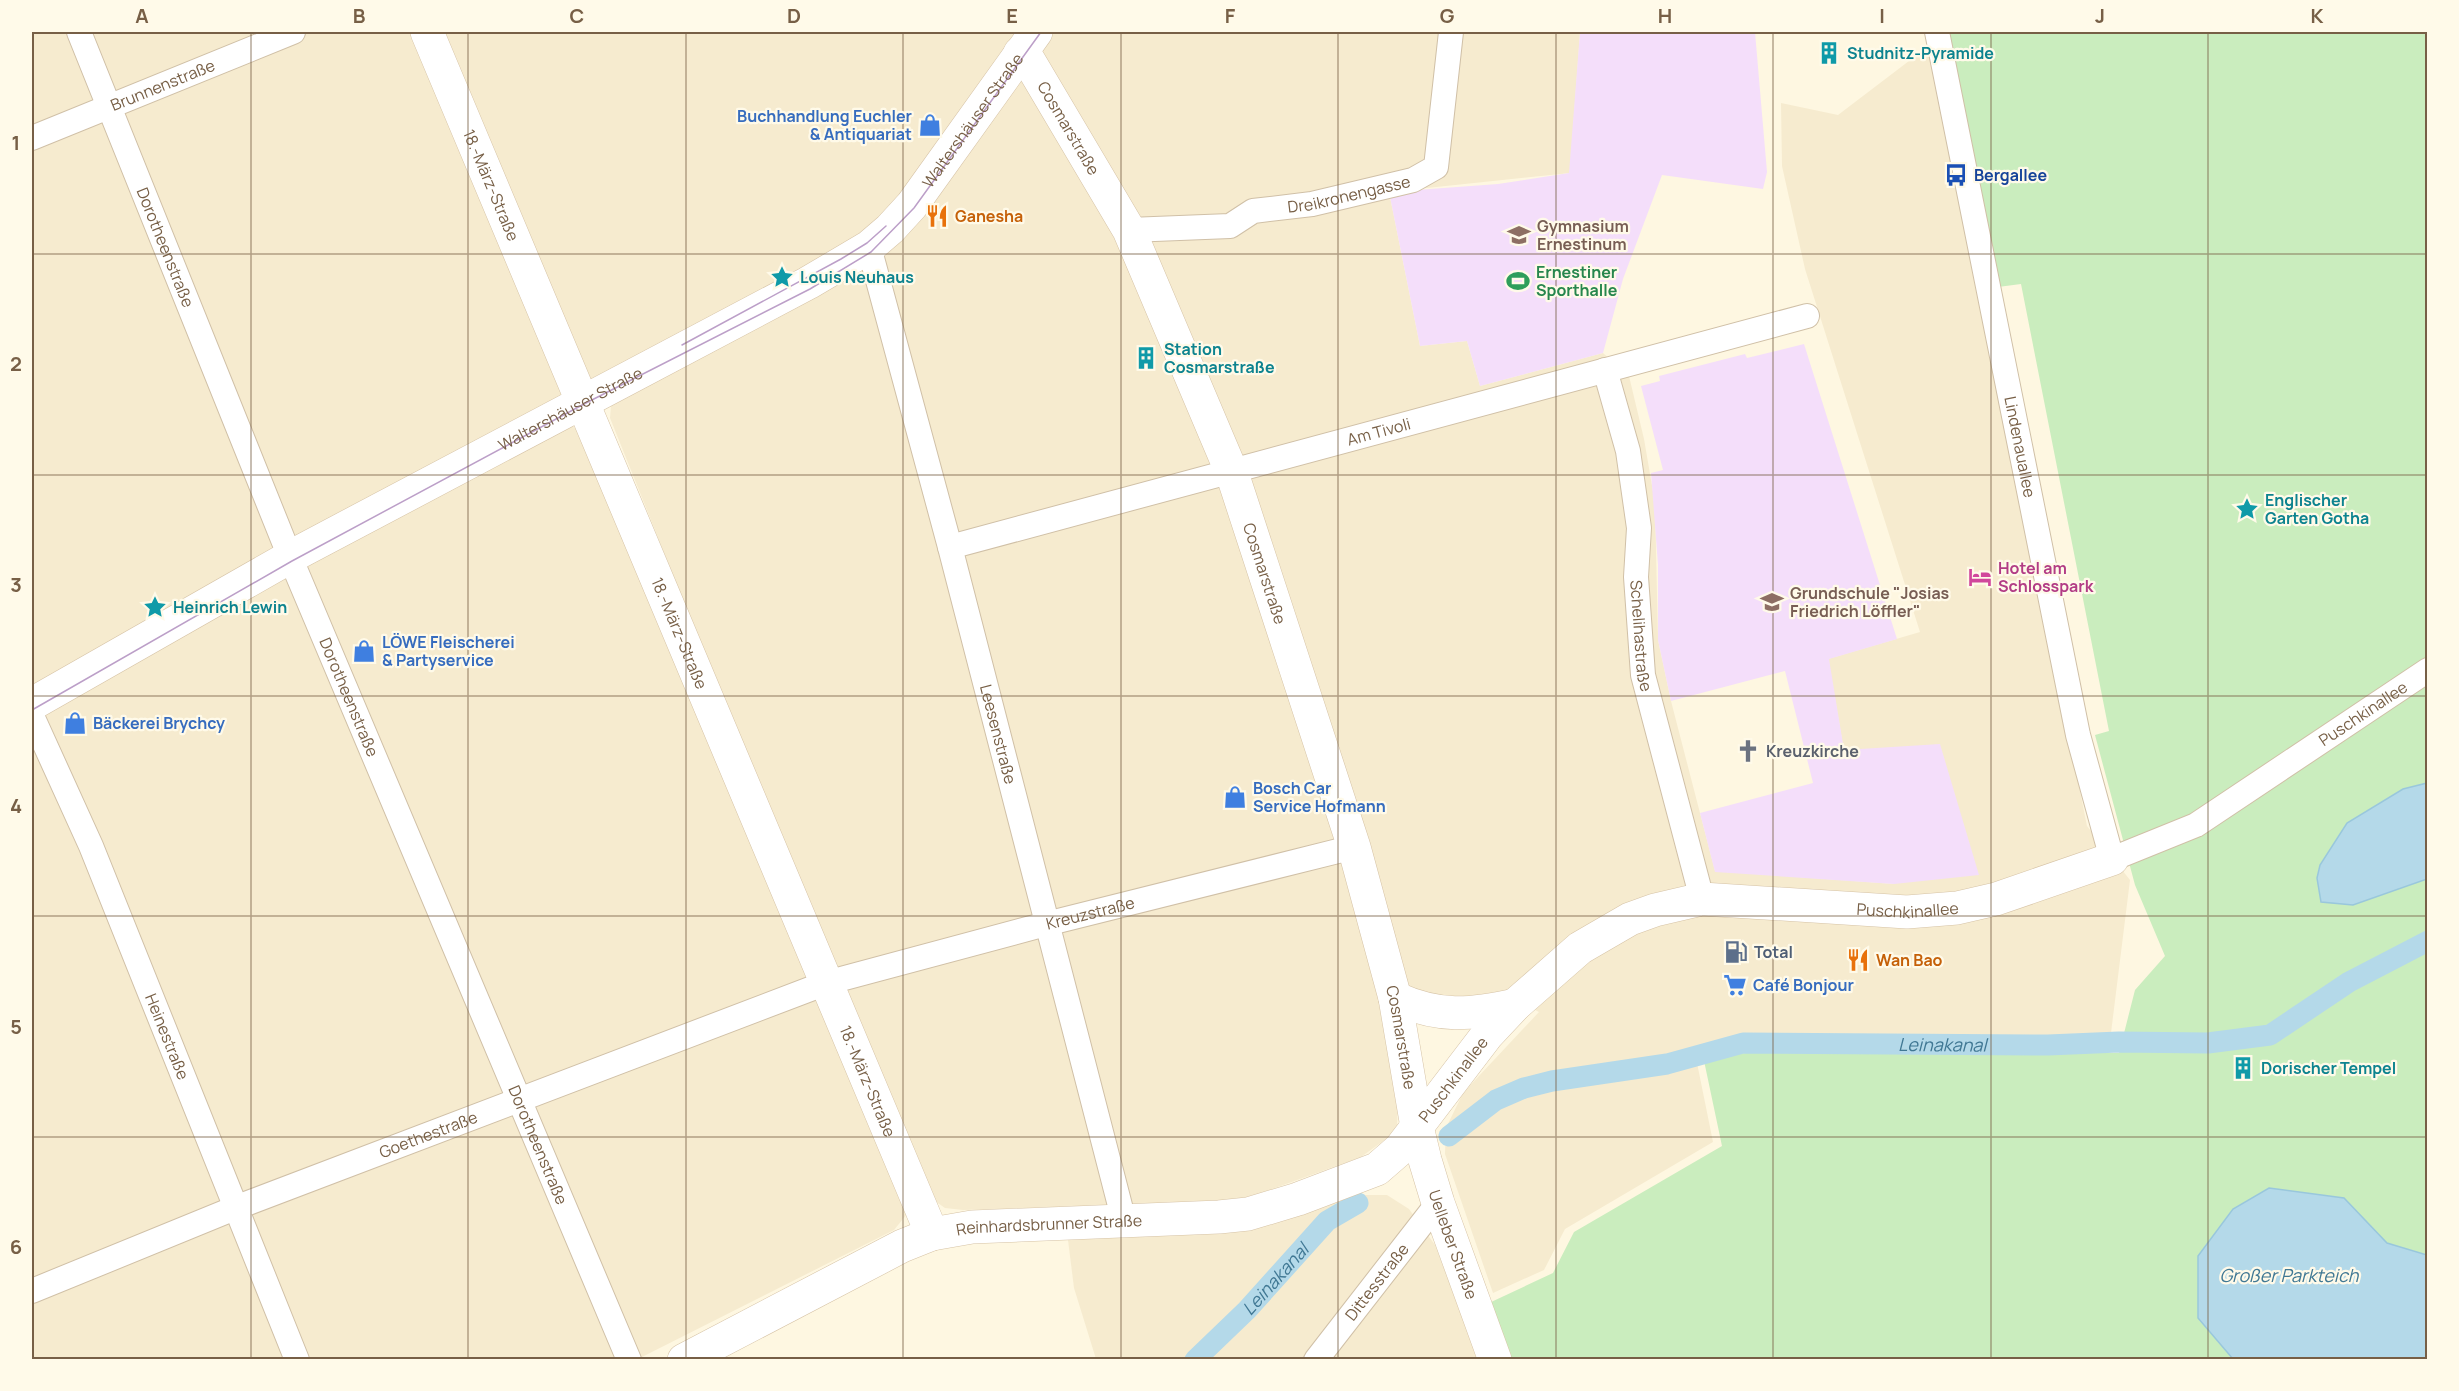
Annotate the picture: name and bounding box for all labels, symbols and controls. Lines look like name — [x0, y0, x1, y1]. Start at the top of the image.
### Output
text: A — [135, 2, 149, 29]
text: B — [353, 2, 366, 29]
text: C — [570, 2, 584, 29]
text: D — [787, 2, 801, 29]
text: E — [1006, 2, 1018, 29]
text: F — [1225, 2, 1236, 29]
text: G — [1440, 2, 1455, 29]
text: H — [1658, 2, 1672, 29]
text: I — [1879, 2, 1885, 29]
text: J — [2095, 2, 2105, 29]
text: K — [2311, 2, 2324, 29]
building icon: Studnitz-Pyramide — [1816, 40, 1842, 66]
place label: Studnitz-Pyramide — [1847, 42, 1994, 64]
street label: Waltershäuser Straße — [917, 49, 1028, 192]
street label: Brunnenstraße — [107, 54, 218, 116]
street label: Cosmarstraße — [1032, 77, 1105, 179]
place label: Buchhandlung Euchler & Antiquariat — [737, 105, 912, 145]
shop icon: Buchhandlung Euchler & Antiquariat — [917, 112, 943, 138]
street label: 18.-März-Straße — [458, 126, 525, 244]
text: 1 — [12, 129, 20, 156]
bus stop icon: Bergallee — [1943, 162, 1969, 188]
place label: Bergallee — [1974, 164, 2047, 186]
street label: Dreikronengasse — [1286, 170, 1412, 218]
street label: Dorotheenstraße — [132, 184, 199, 310]
restaurant icon: Ganesha — [924, 203, 950, 229]
place label: Ganesha — [955, 205, 1023, 227]
place label: Gymnasium Ernestinum — [1537, 215, 1629, 255]
school or university icon: Gymnasium Ernestinum — [1506, 222, 1532, 248]
place label: Ernestiner Sporthalle — [1536, 261, 1618, 301]
place icon: Louis Neuhaus — [769, 264, 795, 290]
place label: Louis Neuhaus — [800, 266, 914, 288]
sports icon: Ernestiner Sporthalle — [1505, 268, 1531, 294]
place label: Station Cosmarstraße — [1164, 338, 1275, 378]
building icon: Station Cosmarstraße — [1133, 345, 1159, 371]
text: 2 — [10, 350, 22, 377]
street label: Waltershäuser Straße — [494, 362, 646, 456]
street label: Lindenauallee — [1999, 394, 2041, 499]
street label: Am Tivoli — [1344, 412, 1413, 451]
place label: Englischer Garten Gotha — [2265, 489, 2369, 529]
place icon: Englischer Garten Gotha — [2234, 496, 2260, 522]
street label: Cosmarstraße — [1238, 520, 1292, 627]
place label: Hotel am Schlosspark — [1998, 557, 2094, 597]
hotel icon: Hotel am Schlosspark — [1967, 564, 1993, 590]
text: 3 — [10, 571, 22, 598]
street label: 18.-März-Straße — [646, 574, 713, 692]
street label: Schelihastraße — [1625, 579, 1658, 694]
place label: Grundschule "Josias Friedrich Löffler" — [1790, 582, 1950, 622]
school or university icon: Grundschule "Josias Friedrich Löffler" — [1759, 589, 1785, 615]
place icon: Heinrich Lewin — [142, 594, 168, 620]
place label: Heinrich Lewin — [173, 596, 287, 618]
place label: LÖWE Fleischerei & Partyservice — [382, 631, 515, 671]
street label: Dorotheenstraße — [314, 634, 384, 760]
shop icon: LÖWE Fleischerei & Partyservice — [351, 638, 377, 664]
street label: Puschkinallee — [2314, 676, 2412, 751]
street label: Leesenstraße — [975, 682, 1022, 786]
shop icon: Bäckerei Brychcy — [62, 710, 88, 736]
place label: Bäckerei Brychcy — [93, 712, 225, 734]
church icon: Kreuzkirche — [1735, 738, 1761, 764]
place label: Kreuzkirche — [1766, 740, 1859, 762]
place label: Bosch Car Service Hofmann — [1253, 777, 1386, 817]
shop icon: Bosch Car Service Hofmann — [1222, 784, 1248, 810]
text: 4 — [10, 792, 22, 819]
street label: Kreuzstraße — [1044, 891, 1137, 935]
street label: Puschkinallee — [1856, 897, 1959, 923]
fuel station icon: Total — [1723, 939, 1749, 965]
place label: Total — [1754, 941, 1793, 963]
restaurant icon: Wan Bao — [1845, 947, 1871, 973]
place label: Wan Bao — [1876, 949, 1943, 971]
supermarket icon: Café Bonjour — [1722, 972, 1748, 998]
place label: Café Bonjour — [1753, 974, 1854, 996]
street label: Cosmarstraße — [1381, 983, 1421, 1091]
street label: Heinestraße — [140, 990, 194, 1083]
text: 5 — [10, 1013, 22, 1040]
street label: 18.-März-Straße — [835, 1022, 901, 1140]
street label: Puschkinallee — [1413, 1032, 1493, 1127]
water label: Leinakanal — [1898, 1032, 1989, 1057]
building icon: Dorischer Tempel — [2230, 1055, 2256, 1081]
place label: Dorischer Tempel — [2261, 1057, 2396, 1079]
street label: Dorotheenstraße — [503, 1082, 573, 1208]
street label: Goethestraße — [376, 1106, 480, 1163]
street label: Uelleber Straße — [1424, 1187, 1483, 1302]
street label: Reinhardsbrunner Straße — [954, 1209, 1143, 1241]
text: 6 — [10, 1233, 22, 1260]
water label: Leinakanal — [1236, 1236, 1315, 1320]
street label: Dittesstraße — [1340, 1239, 1414, 1325]
water label: Großer Parkteich — [2219, 1263, 2360, 1287]

